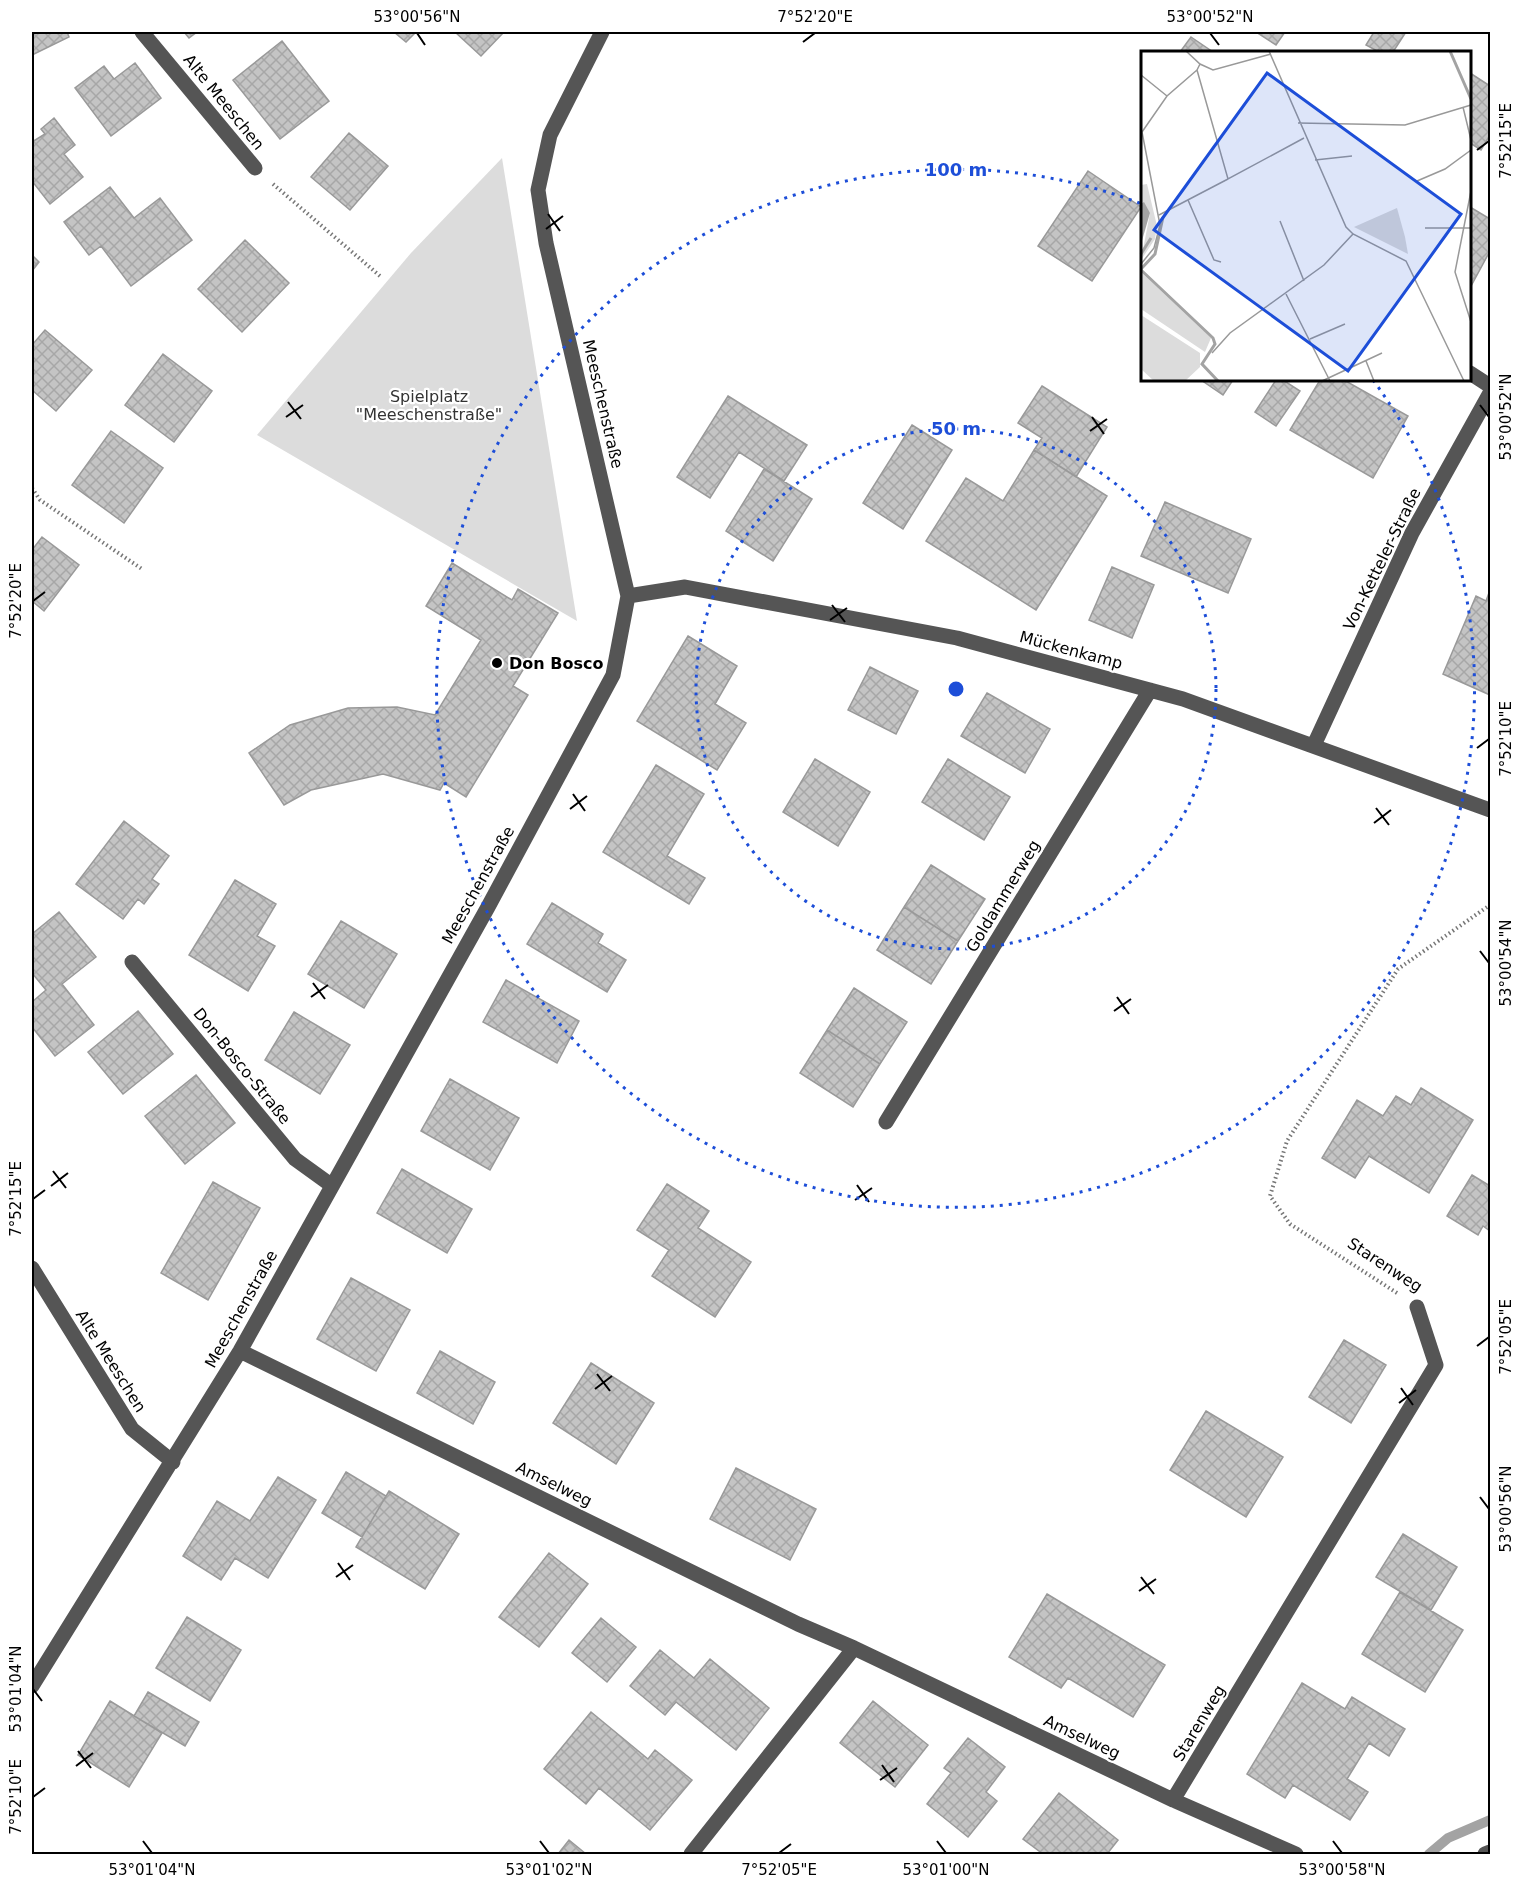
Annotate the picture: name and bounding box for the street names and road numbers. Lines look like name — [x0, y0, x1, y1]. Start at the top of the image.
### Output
street label: Alte Meeschen — [180, 50, 268, 154]
street label: Meeschenstraße — [579, 338, 627, 470]
street label: Von-Ketteler-Straße — [1339, 485, 1425, 633]
street label: Mückenkamp — [1017, 627, 1125, 673]
street label: Meeschenstraße — [438, 823, 518, 947]
street label: Goldammerweg — [962, 837, 1044, 955]
street label: Don-Bosco-Straße — [189, 1004, 295, 1128]
street label: Starenweg — [1344, 1234, 1426, 1296]
street label: Meeschenstraße — [201, 1247, 281, 1371]
street label: Alte Meeschen — [72, 1306, 150, 1416]
street label: Amselweg — [513, 1457, 595, 1511]
street label: Starenweg — [1169, 1681, 1229, 1765]
street label: Amselweg — [1041, 1711, 1123, 1763]

